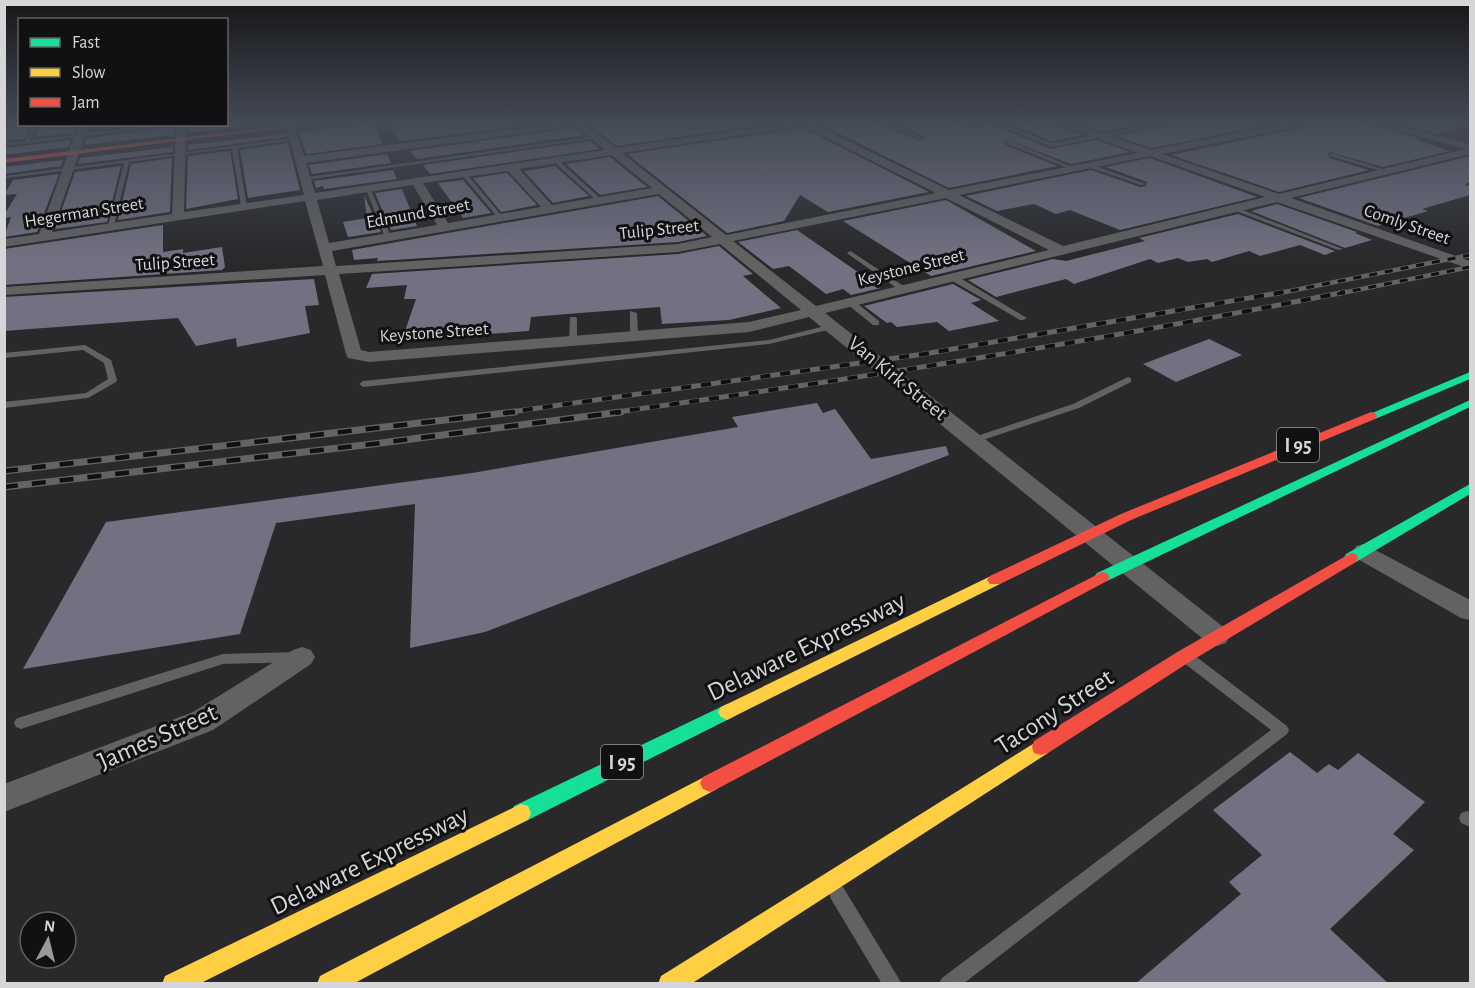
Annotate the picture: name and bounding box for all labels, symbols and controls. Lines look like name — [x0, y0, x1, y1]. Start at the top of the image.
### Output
legend — [18, 18, 228, 126]
text: Fast — [72, 34, 100, 52]
text: Slow — [72, 64, 105, 82]
text: Jam — [72, 94, 100, 112]
street label: Hegerman Street — [23, 195, 145, 231]
street label: Edmund Street — [365, 196, 472, 232]
street label: Comly Street — [1361, 202, 1452, 248]
street label: Tulip Street — [618, 217, 700, 243]
street label: Keystone Street — [856, 246, 967, 290]
street label: Tulip Street — [135, 251, 216, 275]
street label: Keystone Street — [379, 320, 489, 346]
street label: Van Kirk Street — [844, 332, 951, 425]
road number: I 95 — [1277, 428, 1319, 462]
street label: Delaware Expressway — [703, 588, 910, 706]
street label: Tacony Street — [991, 664, 1118, 760]
street label: James Street — [94, 699, 221, 775]
road number: I 95 — [601, 745, 643, 779]
street label: Delaware Expressway — [266, 802, 473, 920]
north arrow — [18, 910, 78, 970]
text: N — [43, 917, 56, 935]

